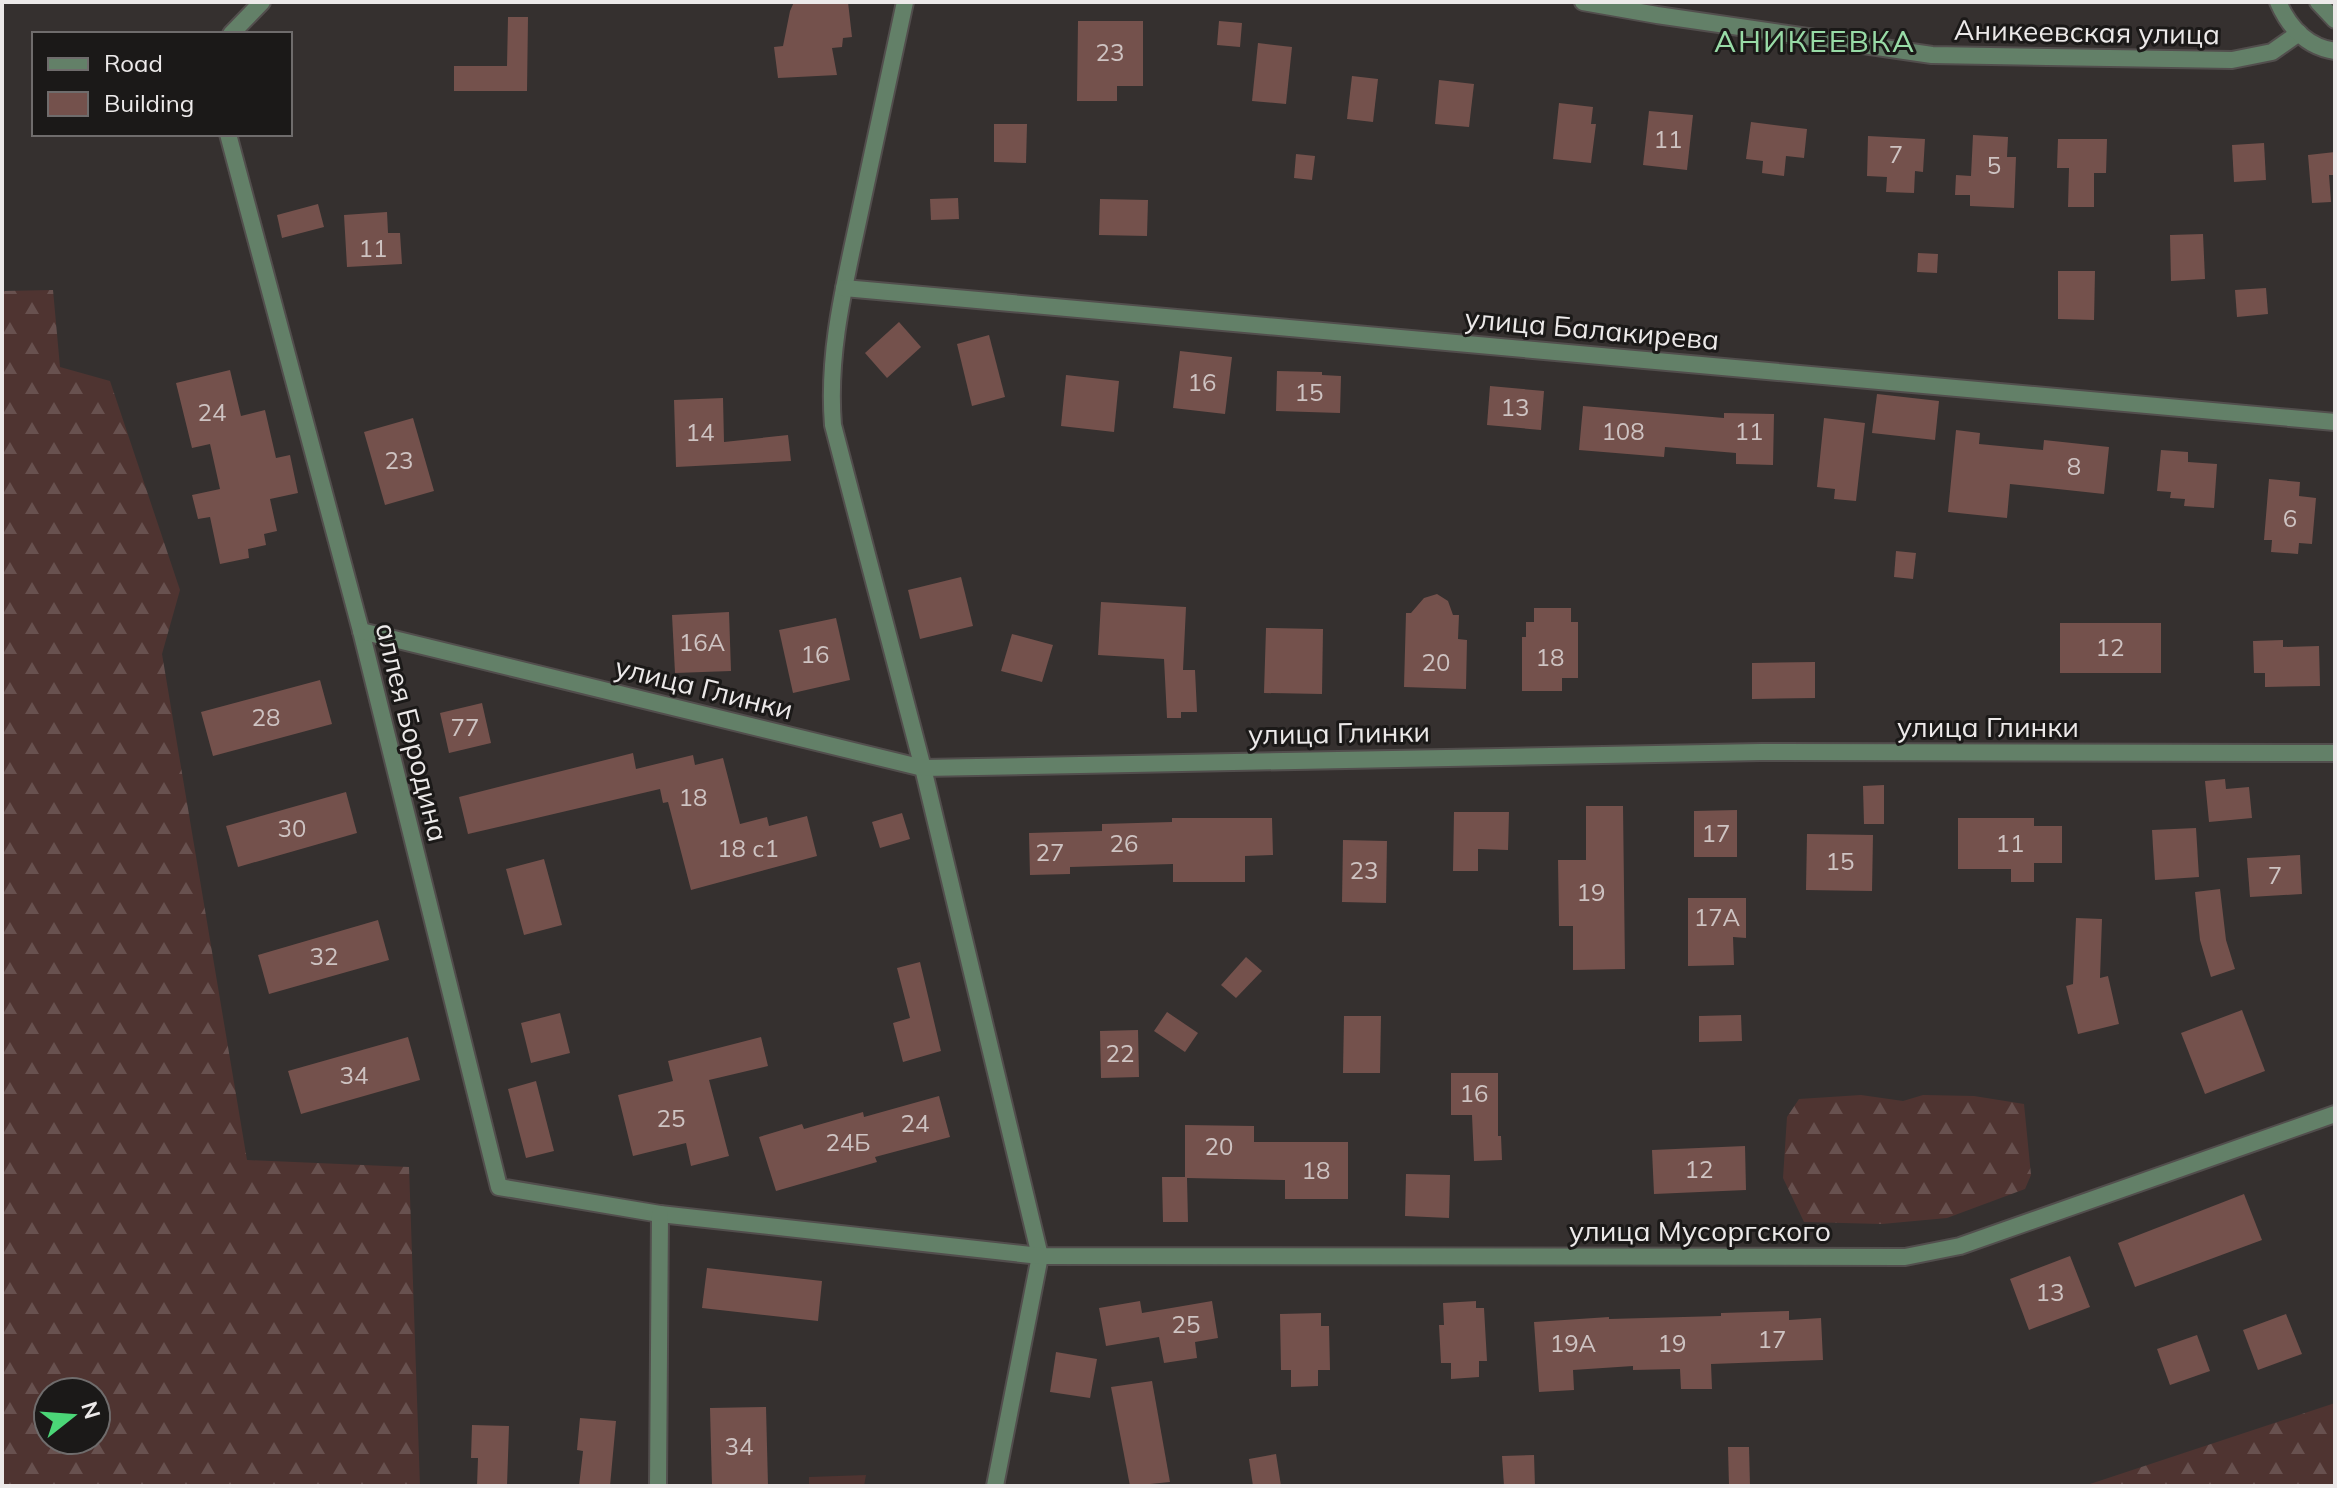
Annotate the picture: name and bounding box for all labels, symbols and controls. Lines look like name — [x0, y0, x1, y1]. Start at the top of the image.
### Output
street label: Аникеевская улица — [1954, 12, 2220, 51]
district label: АНИКЕЕВКА — [1714, 22, 1916, 60]
legend — [32, 32, 292, 136]
house number: 23 — [1096, 37, 1124, 67]
text: Road — [104, 48, 163, 78]
text: Building — [104, 88, 194, 118]
house number: 11 — [1654, 124, 1682, 154]
house number: 7 — [1889, 139, 1903, 169]
house number: 5 — [1987, 150, 2001, 180]
house number: 11 — [359, 233, 387, 263]
street label: улица Балакирева — [1463, 300, 1721, 357]
house number: 16 — [1188, 367, 1216, 397]
house number: 15 — [1295, 377, 1323, 407]
house number: 13 — [1501, 392, 1529, 422]
house number: 24 — [198, 397, 226, 427]
house number: 108 — [1601, 416, 1645, 446]
house number: 11 — [1735, 416, 1763, 446]
house number: 14 — [686, 417, 714, 447]
house number: 23 — [385, 445, 413, 475]
house number: 8 — [2067, 451, 2081, 481]
house number: 6 — [2283, 503, 2297, 533]
street label: аллея Бородина — [368, 619, 457, 845]
house number: 16А — [679, 627, 726, 657]
house number: 12 — [2096, 632, 2124, 662]
house number: 16 — [801, 639, 829, 669]
house number: 18 — [1536, 642, 1564, 672]
house number: 20 — [1422, 647, 1450, 677]
street label: улица Глинки — [612, 649, 797, 727]
house number: 28 — [252, 702, 280, 732]
street label: улица Глинки — [1897, 709, 2079, 744]
house number: 77 — [451, 712, 479, 742]
street label: улица Глинки — [1248, 713, 1430, 752]
house number: 18 — [679, 782, 707, 812]
house number: 30 — [278, 813, 306, 843]
house number: 17 — [1702, 818, 1730, 848]
house number: 26 — [1110, 828, 1138, 858]
house number: 11 — [1996, 828, 2024, 858]
house number: 18 с1 — [717, 833, 779, 863]
house number: 27 — [1036, 837, 1064, 867]
house number: 15 — [1826, 846, 1854, 876]
house number: 23 — [1350, 855, 1378, 885]
house number: 7 — [2268, 860, 2282, 890]
house number: 19 — [1577, 877, 1605, 907]
house number: 17А — [1694, 902, 1741, 932]
house number: 32 — [310, 941, 338, 971]
house number: 22 — [1106, 1038, 1134, 1068]
house number: 34 — [340, 1060, 368, 1090]
house number: 16 — [1460, 1078, 1488, 1108]
house number: 25 — [657, 1103, 685, 1133]
house number: 24 — [901, 1108, 929, 1138]
house number: 24Б — [825, 1127, 871, 1157]
house number: 20 — [1205, 1131, 1233, 1161]
house number: 12 — [1685, 1154, 1713, 1184]
house number: 18 — [1302, 1155, 1330, 1185]
street label: улица Мусоргского — [1569, 1213, 1831, 1248]
house number: 13 — [2036, 1277, 2064, 1307]
house number: 25 — [1172, 1309, 1200, 1339]
house number: 17 — [1758, 1324, 1786, 1354]
house number: 19А — [1550, 1328, 1597, 1358]
house number: 19 — [1658, 1328, 1686, 1358]
north arrow — [32, 1376, 112, 1456]
text: N — [75, 1398, 107, 1422]
house number: 34 — [725, 1431, 753, 1461]

